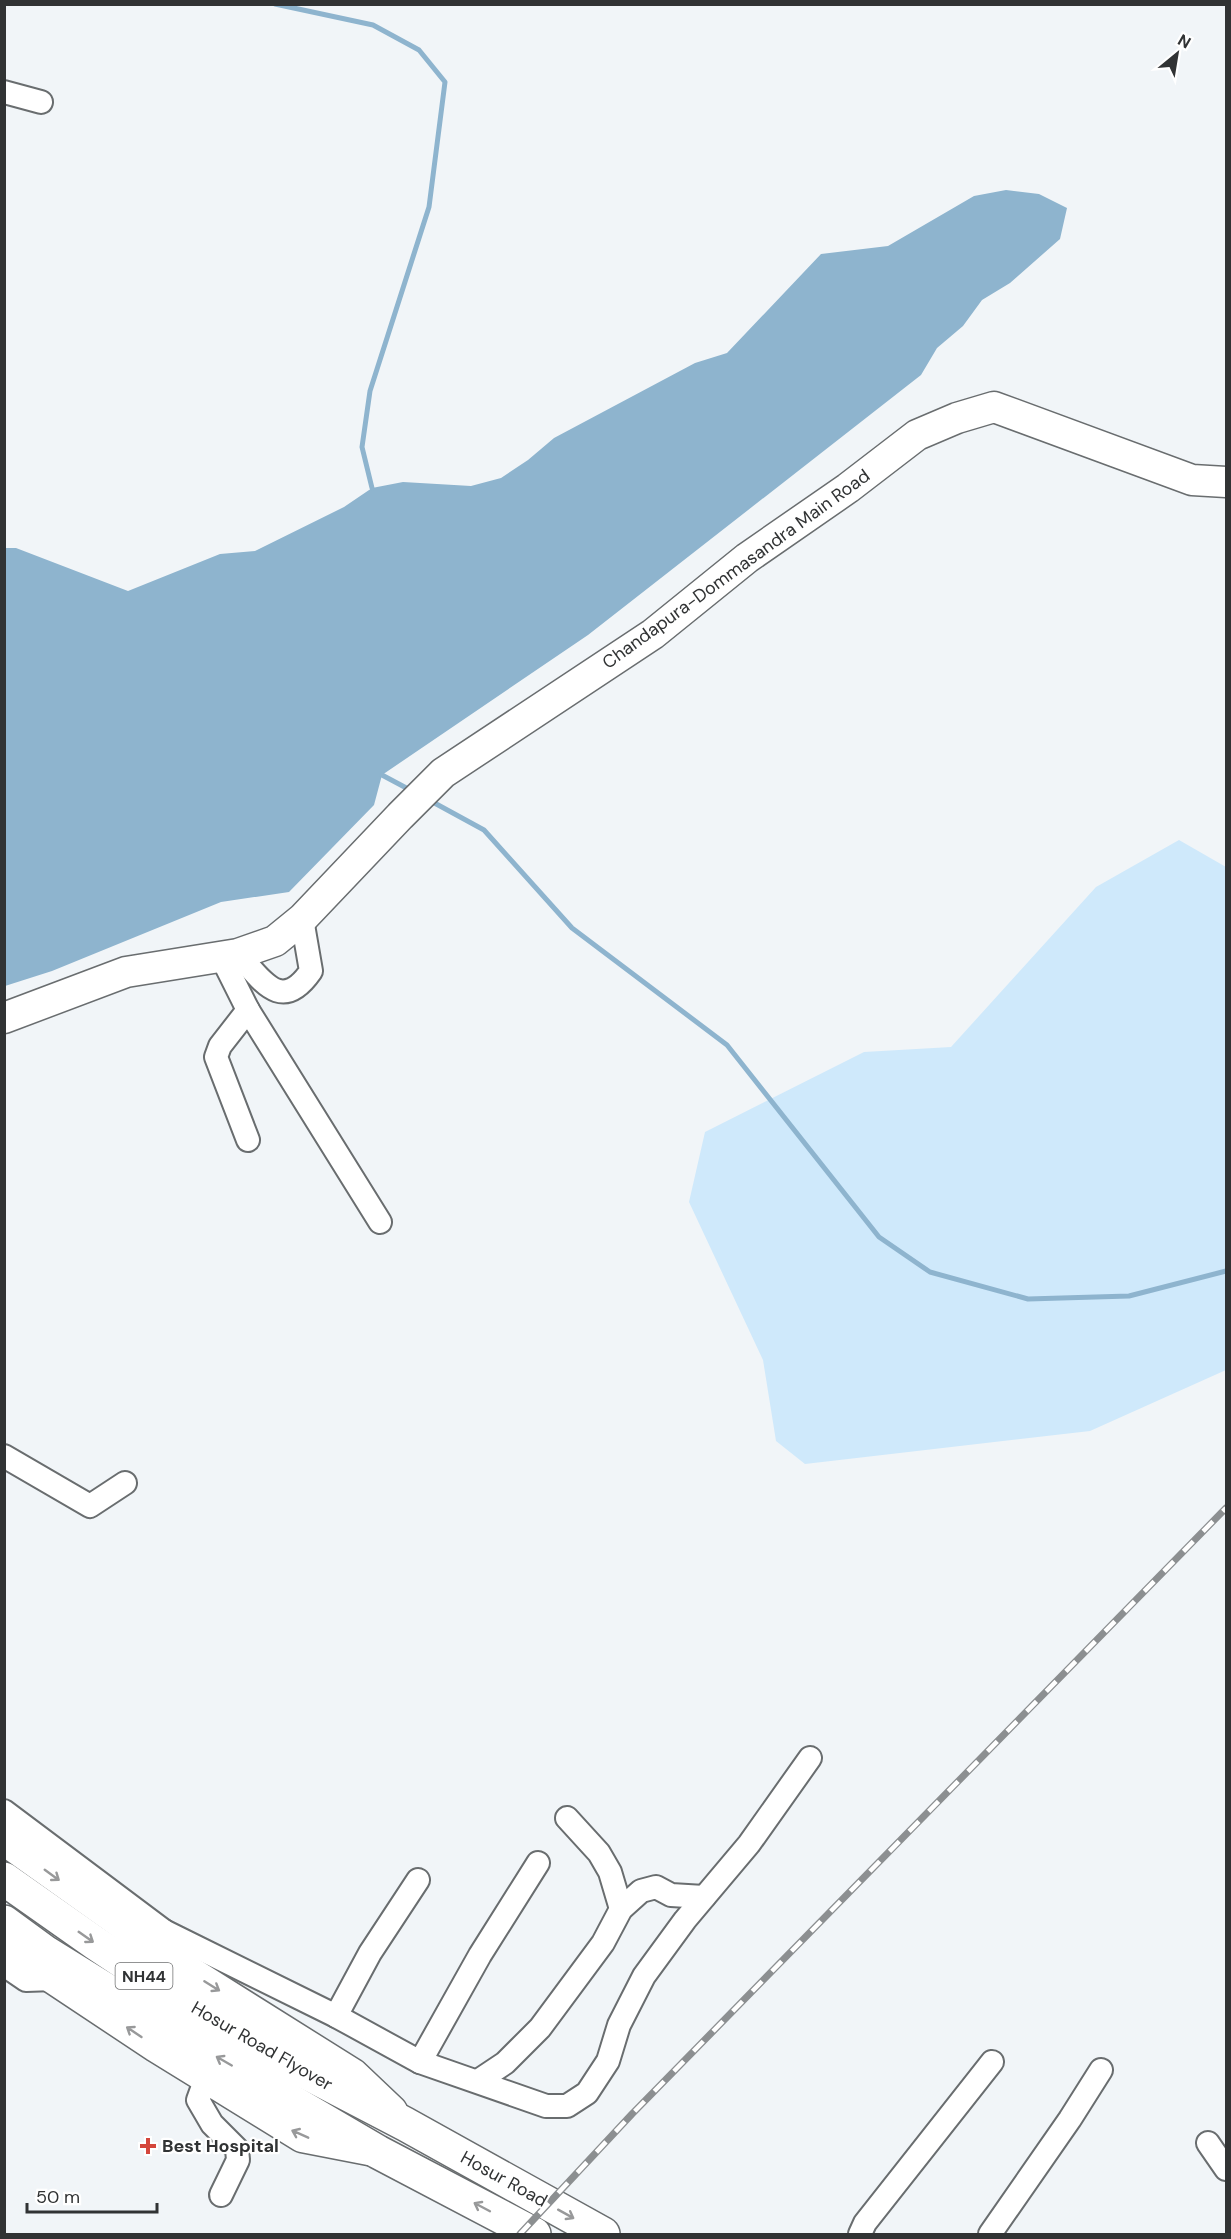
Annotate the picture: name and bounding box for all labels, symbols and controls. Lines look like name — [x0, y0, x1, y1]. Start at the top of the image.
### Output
north arrow — [1147, 24, 1207, 84]
text: N — [1174, 29, 1195, 53]
street label: Chandapura-Dommasandra Main Road — [597, 464, 875, 674]
one-way arrow — [43, 1869, 59, 1881]
one-way arrow — [78, 1931, 94, 1943]
road number: NH44 — [116, 1963, 172, 1989]
one-way arrow — [203, 1980, 220, 1992]
street label: Hosur Road Flyover — [187, 1996, 337, 2096]
one-way arrow — [126, 2026, 143, 2039]
one-way arrow — [216, 2055, 233, 2067]
one-way arrow — [292, 2128, 310, 2139]
place label: Best Hospital — [162, 2134, 279, 2158]
marker: Best Hospital — [139, 2137, 157, 2155]
street label: Hosur Road — [456, 2145, 552, 2213]
scale bar — [27, 2176, 158, 2214]
text: 50 m — [36, 2185, 80, 2209]
one-way arrow — [474, 2201, 491, 2213]
one-way arrow — [557, 2209, 574, 2221]

